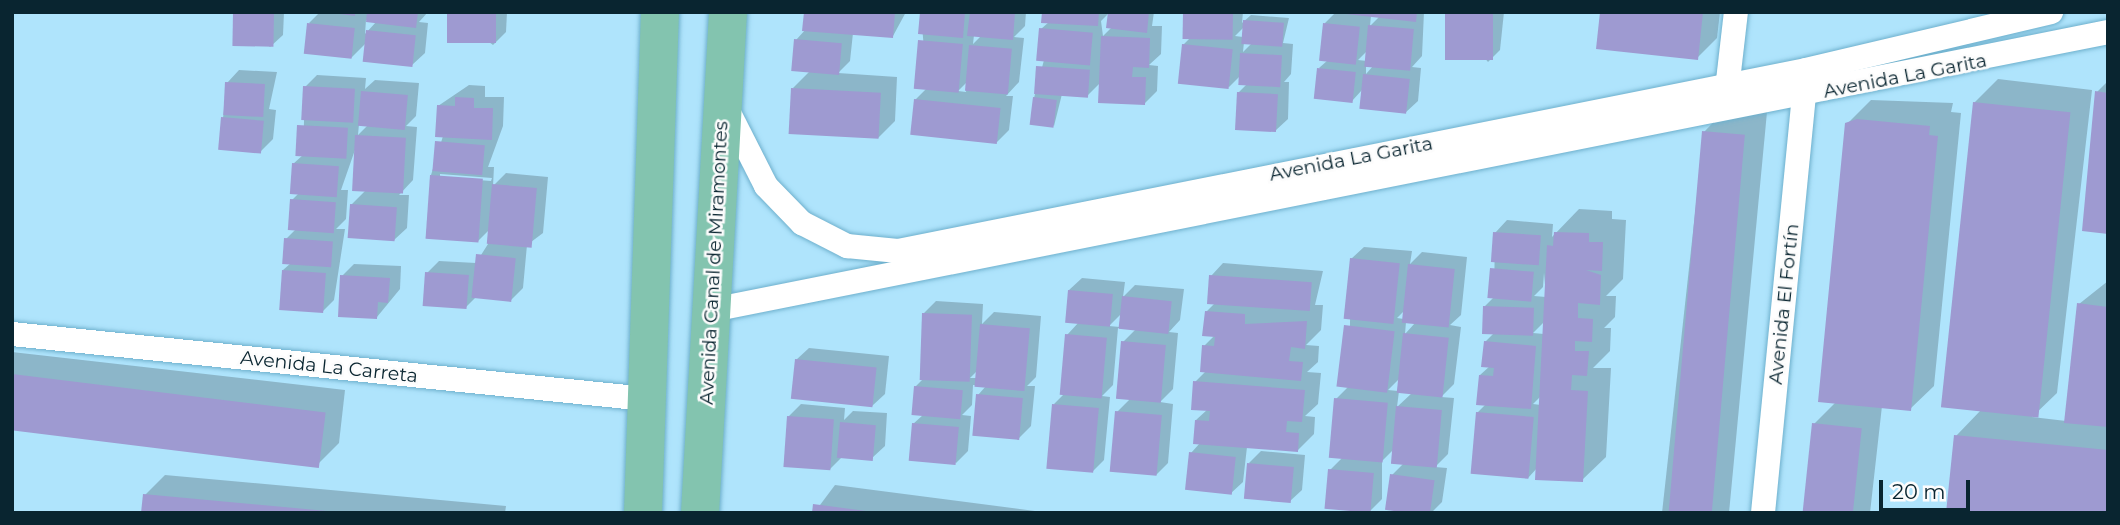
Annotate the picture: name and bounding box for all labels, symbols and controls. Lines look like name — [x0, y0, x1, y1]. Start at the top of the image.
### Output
street label: Avenida La Garita — [1821, 49, 1989, 103]
street label: Avenida Canal de Miramontes — [695, 121, 733, 405]
street label: Avenida La Garita — [1267, 132, 1435, 186]
street label: Avenida El Fortín — [1764, 222, 1804, 386]
street label: Avenida La Carreta — [239, 346, 419, 388]
scale bar — [1882, 466, 1973, 510]
text: 20 m — [1892, 479, 1946, 504]

